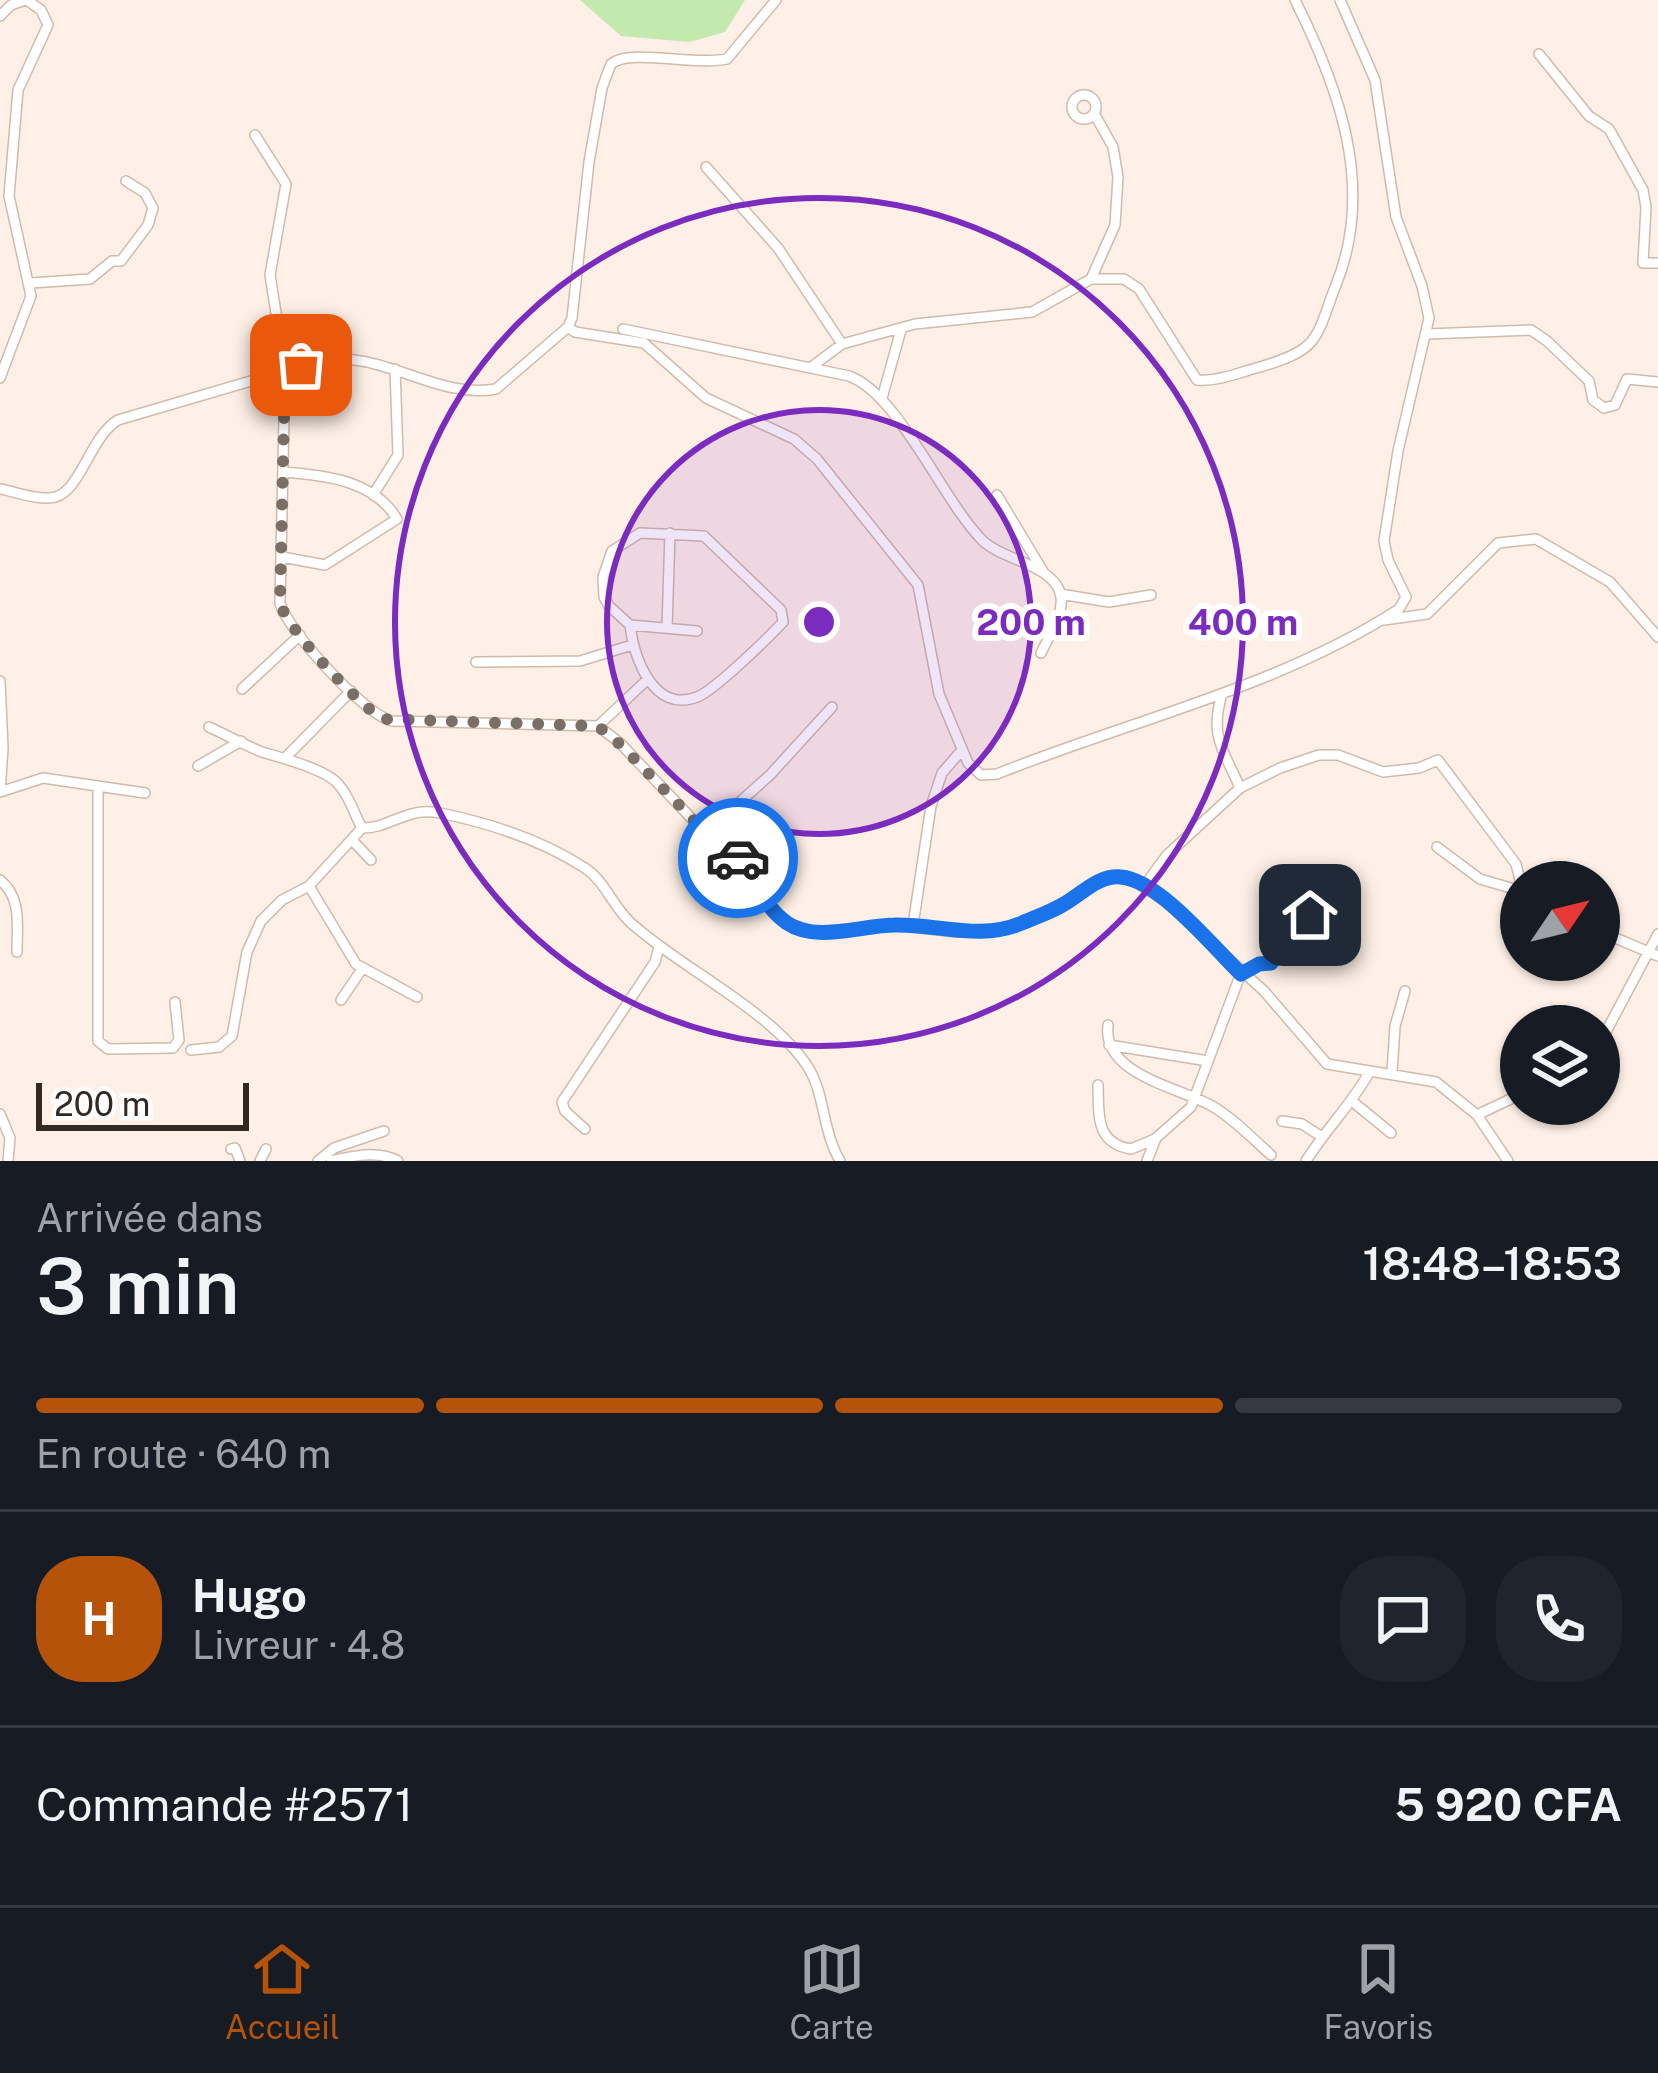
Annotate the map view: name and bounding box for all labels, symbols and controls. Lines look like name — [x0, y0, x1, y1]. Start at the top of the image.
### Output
pin — [250, 314, 352, 416]
icon: bag — [268, 332, 334, 398]
centre of rings — [798, 601, 840, 643]
text: 200 m — [976, 601, 1086, 643]
text: 400 m — [1188, 601, 1298, 643]
courier — [678, 798, 798, 918]
icon: car — [705, 825, 771, 891]
north arrow — [1500, 861, 1620, 981]
map controls — [1500, 861, 1620, 1125]
pin — [1259, 864, 1361, 966]
icon: home — [1277, 882, 1343, 948]
button: layers — [1500, 1005, 1620, 1125]
scale bar — [36, 1077, 249, 1130]
text: 200 m — [54, 1085, 150, 1123]
text: Arrivée dans — [36, 1195, 263, 1241]
text: 18:48–18:53 — [1362, 1237, 1622, 1290]
text: 3 min — [36, 1240, 240, 1332]
text: En route · 640 m — [36, 1431, 331, 1477]
button: chat — [1340, 1556, 1466, 1682]
button: phone — [1496, 1556, 1622, 1682]
text: Hugo — [192, 1569, 307, 1622]
text: H — [82, 1592, 116, 1645]
text: Livreur · 4.8 — [192, 1622, 405, 1668]
text: Commande #2571 — [36, 1778, 413, 1831]
text: 5 920 CFA — [1395, 1778, 1622, 1831]
tab: Accueil — [225, 1936, 340, 2046]
tab: Carte — [789, 1936, 874, 2046]
tab: Favoris — [1323, 1936, 1433, 2046]

